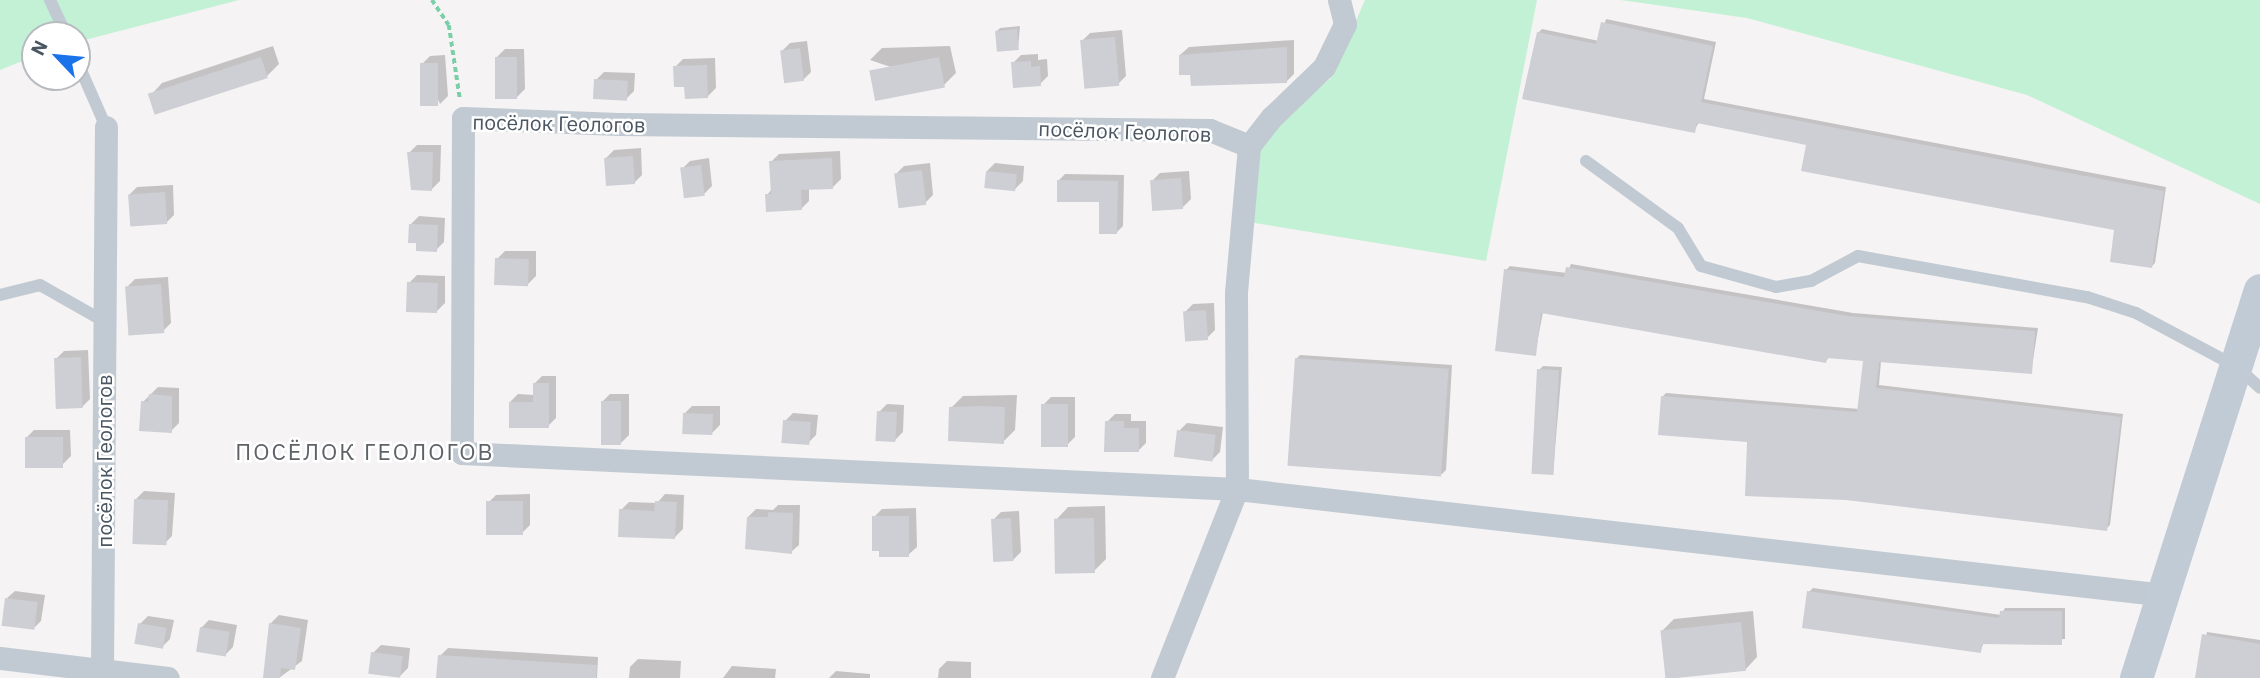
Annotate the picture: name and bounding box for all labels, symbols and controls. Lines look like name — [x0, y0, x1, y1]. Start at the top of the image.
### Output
north arrow — [21, 21, 91, 91]
text: N — [25, 36, 53, 59]
street label: посёлок Геологов — [472, 109, 646, 137]
street label: посёлок Геологов — [1038, 115, 1212, 147]
street label: посёлок Геологов — [91, 374, 117, 548]
district label: ПОСЁЛОК ГЕОЛОГОВ — [237, 437, 493, 465]

